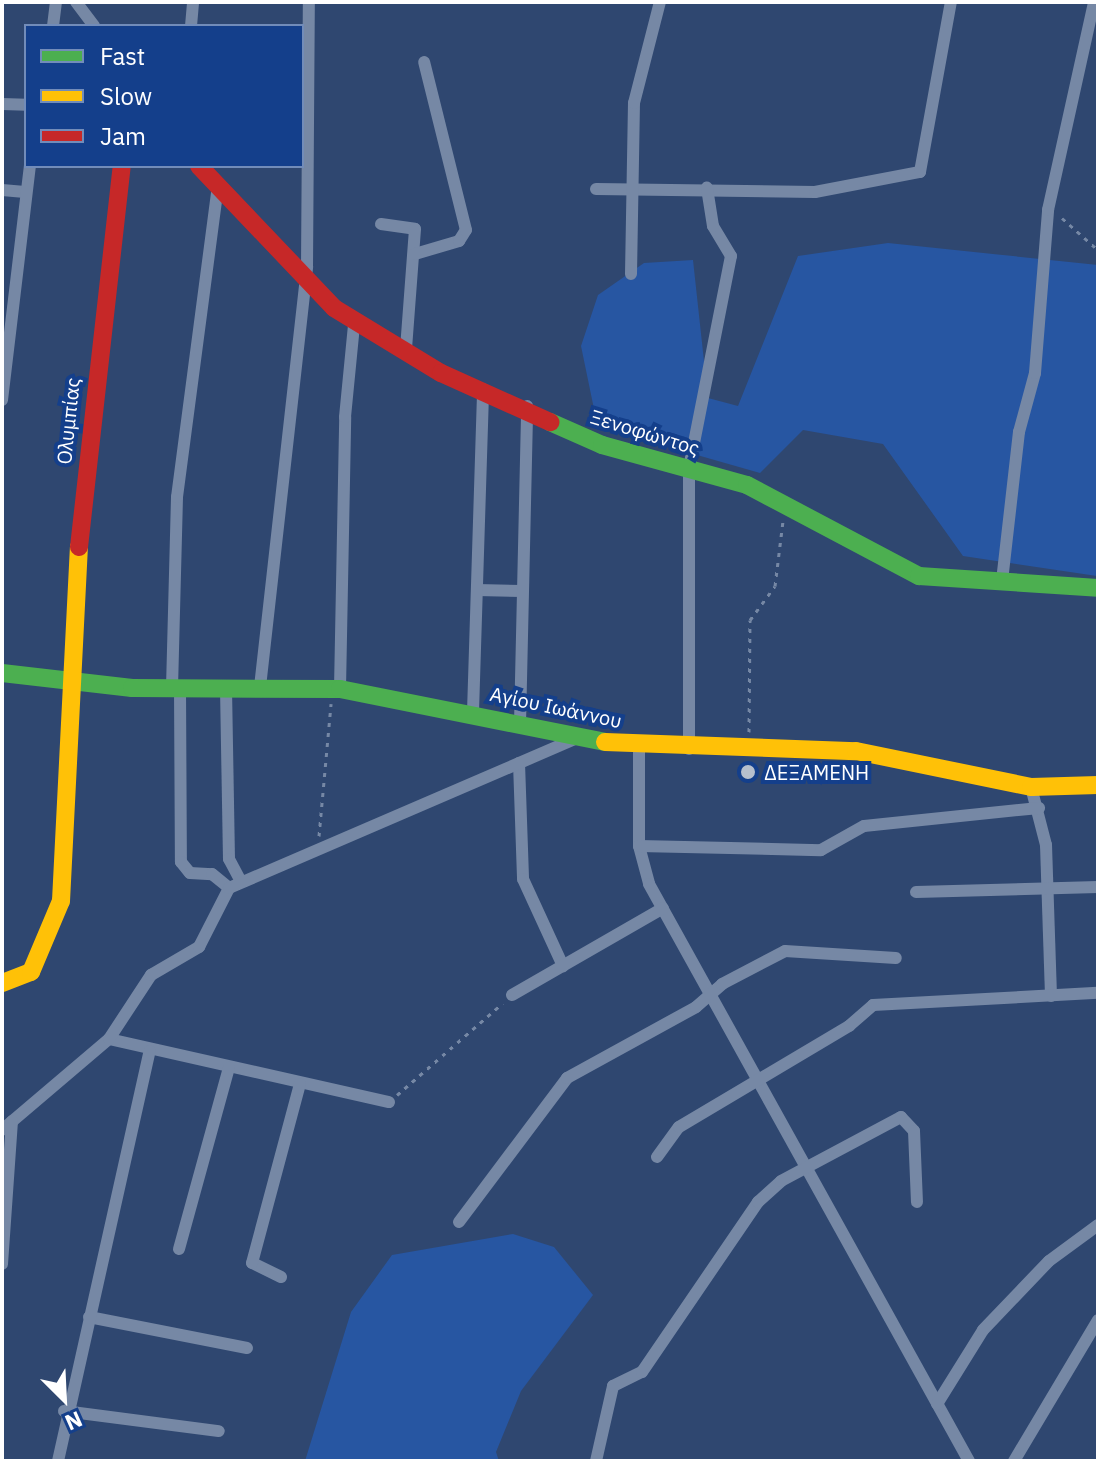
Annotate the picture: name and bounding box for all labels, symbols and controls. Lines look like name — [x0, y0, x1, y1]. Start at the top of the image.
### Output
legend — [24, 24, 304, 168]
text: Fast — [100, 40, 145, 72]
text: Slow — [100, 80, 152, 112]
text: Jam — [100, 120, 146, 152]
street label: Ολυμπίας — [52, 376, 84, 466]
street label: Ξενοφώντος — [587, 404, 703, 460]
street label: Αγίου Ιωάννου — [488, 681, 624, 733]
place label: ΔΕΞΑΜΕΝΗ — [764, 760, 869, 784]
marker: ΔΕΞΑΜΕΝΗ — [739, 763, 757, 781]
north arrow — [24, 1359, 104, 1439]
text: N — [61, 1405, 87, 1438]

